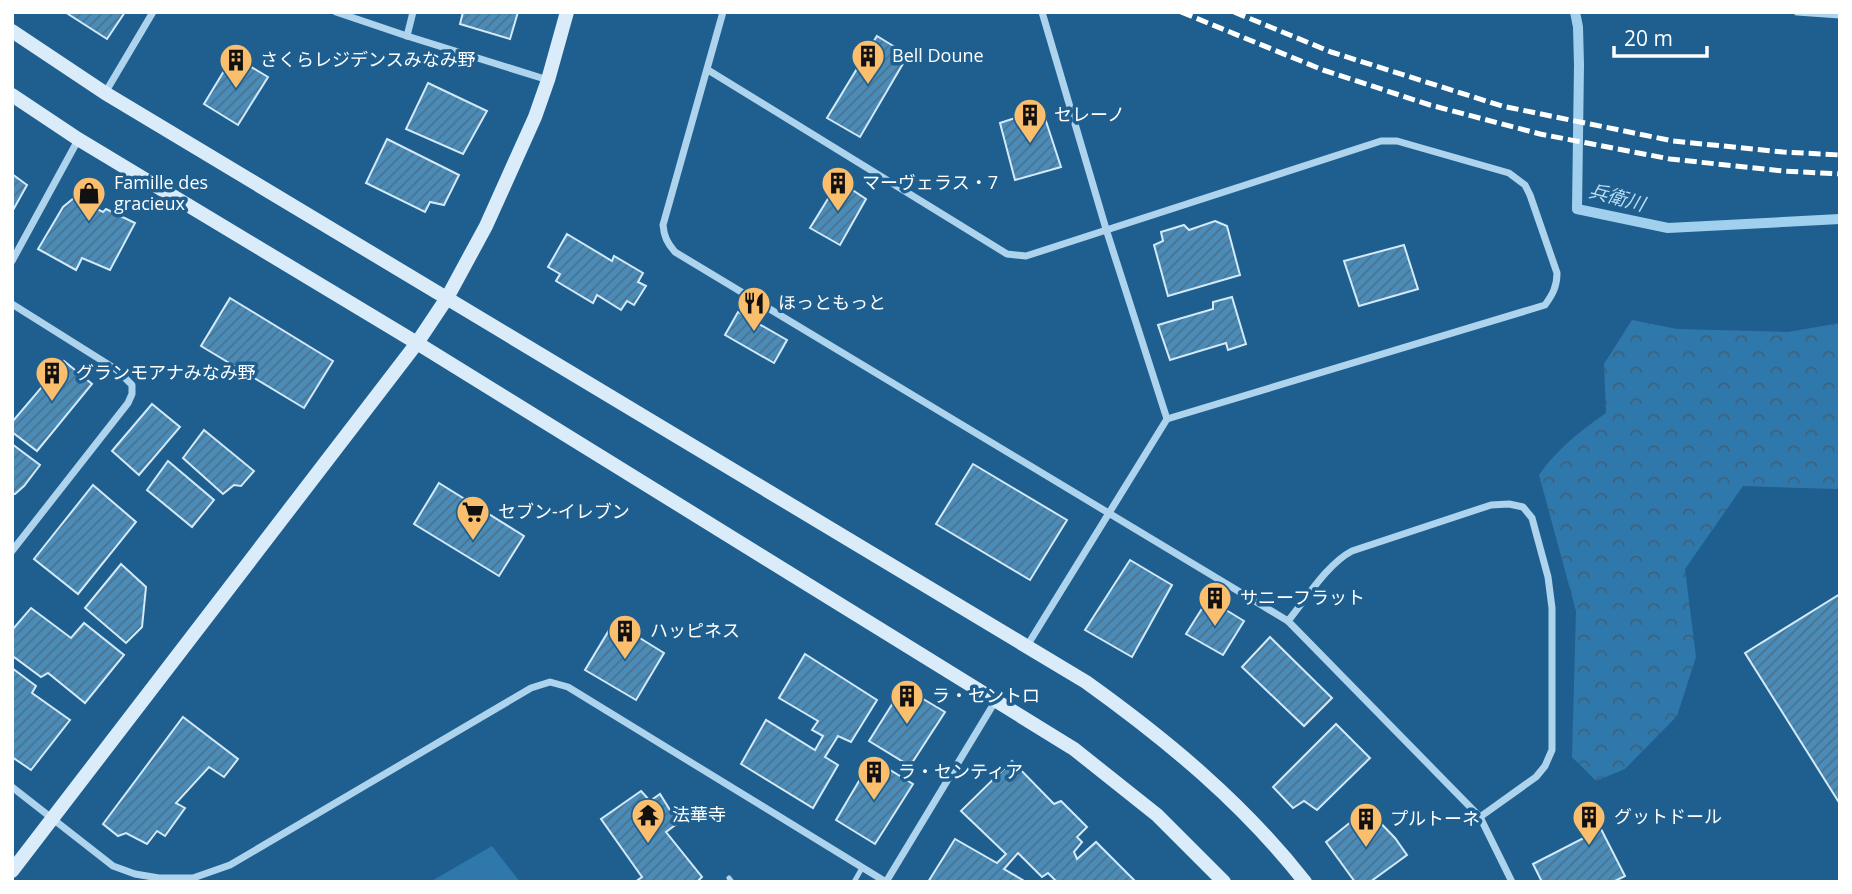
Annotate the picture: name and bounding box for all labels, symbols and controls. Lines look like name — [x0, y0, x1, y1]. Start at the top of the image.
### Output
scale bar — [1614, 14, 1707, 58]
text: 20 m — [1624, 24, 1673, 52]
building icon: Bell Doune — [849, 37, 887, 86]
building icon: さくらレジデンスみなみ野 — [217, 41, 255, 90]
place label: Bell Doune — [892, 43, 984, 67]
place label: さくらレジデンスみなみ野 — [260, 47, 476, 71]
building icon: セレーノ — [1011, 96, 1049, 145]
place label: セレーノ — [1054, 102, 1125, 126]
building icon: マーヴェラス・7 — [819, 164, 857, 213]
place label: Famille des gracieux — [114, 170, 208, 215]
place label: マーヴェラス・7 — [862, 170, 998, 194]
shop icon: Famille des gracieux — [70, 174, 108, 223]
water label: 兵衛川 — [1586, 177, 1650, 217]
restaurant icon: ほっともっと — [735, 284, 773, 333]
place label: ほっともっと — [778, 290, 886, 314]
building icon: グランモアナみなみ野 — [33, 354, 71, 403]
place label: グランモアナみなみ野 — [76, 360, 256, 384]
supermarket icon: セブン-イレブン — [454, 493, 492, 542]
place label: セブン-イレブン — [498, 499, 630, 523]
building icon: サニーフラット — [1196, 579, 1234, 628]
place label: サニーフラット — [1240, 585, 1365, 609]
building icon: ハッピネス — [606, 612, 644, 661]
place label: ハッピネス — [650, 618, 740, 642]
building icon: ラ・セントロ — [888, 677, 926, 726]
place label: ラ・セントロ — [932, 683, 1040, 707]
building icon: ラ・センティア — [855, 753, 893, 802]
place label: ラ・センティア — [898, 759, 1023, 783]
temple icon: 法華寺 — [629, 796, 667, 845]
building icon: グットドール — [1570, 798, 1608, 847]
building icon: プルトーネ — [1347, 800, 1385, 849]
place label: 法華寺 — [672, 802, 726, 826]
place label: グットドール — [1614, 804, 1722, 828]
place label: プルトーネ — [1390, 806, 1480, 830]

